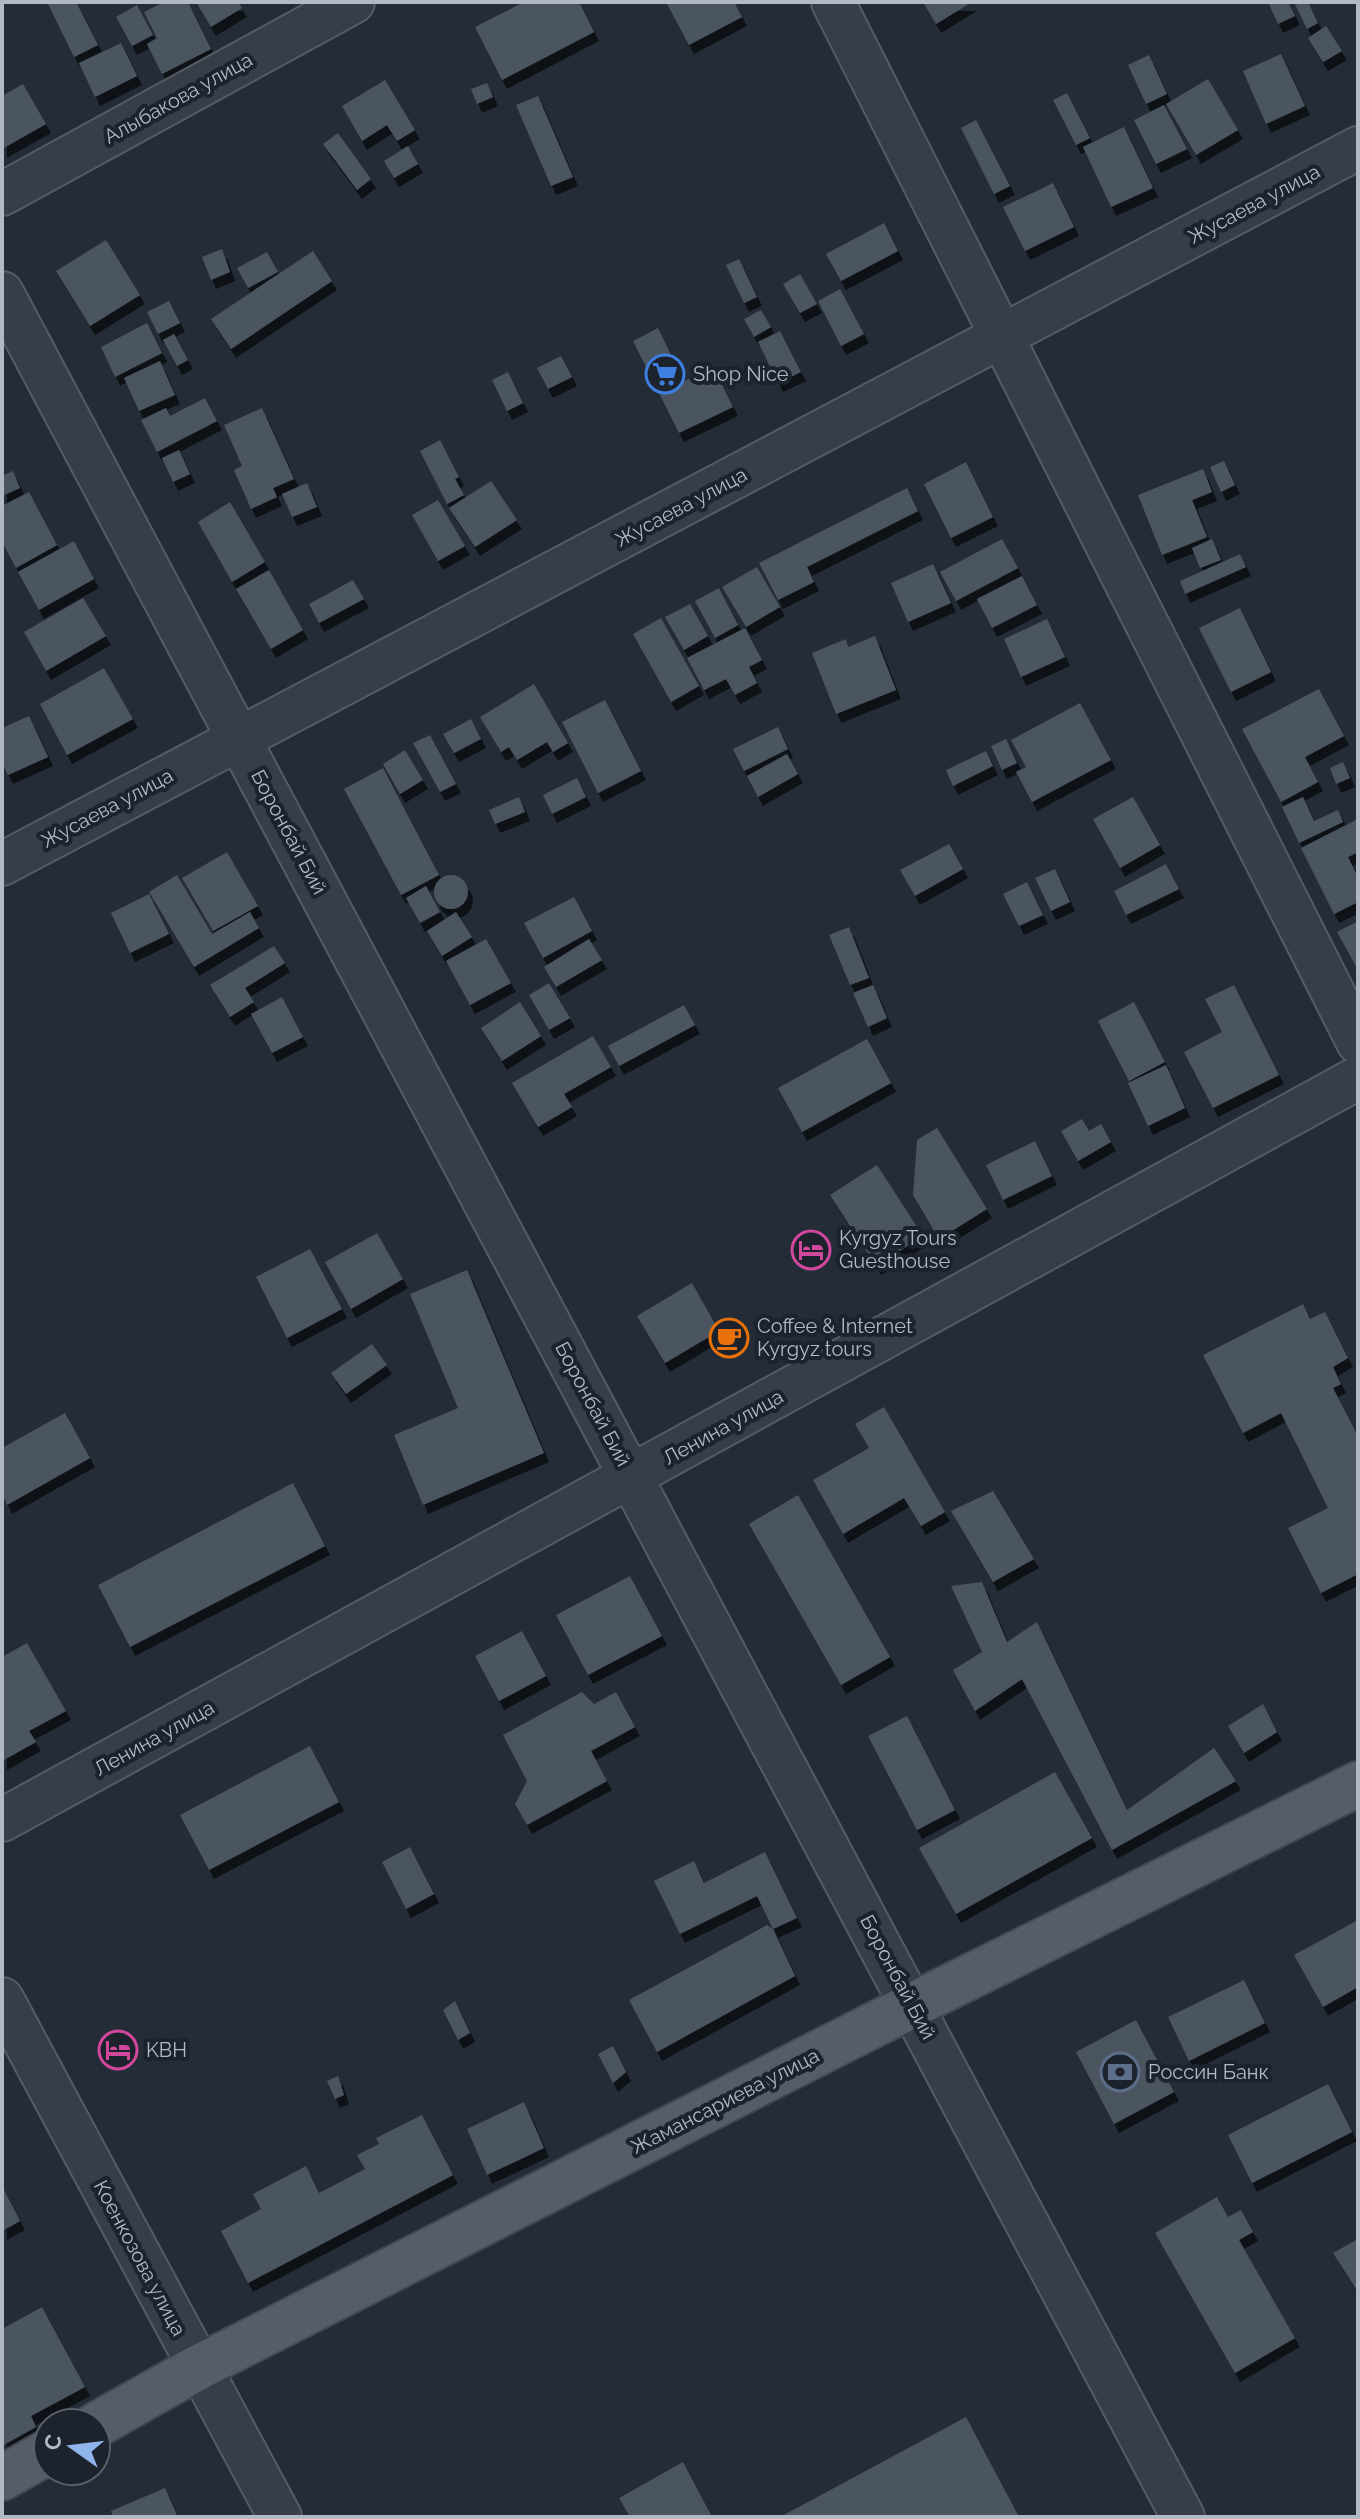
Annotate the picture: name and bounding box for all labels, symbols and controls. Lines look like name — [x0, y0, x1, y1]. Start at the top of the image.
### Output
street label: Алыбакова улица — [100, 47, 256, 149]
street label: Жусаева улица — [1184, 159, 1324, 249]
supermarket icon: Shop Nice — [644, 353, 686, 395]
place label: Shop Nice — [693, 362, 789, 386]
street label: Жусаева улица — [611, 462, 751, 552]
street label: Жусаева улица — [37, 763, 177, 853]
street label: Боронбай Бий — [246, 766, 332, 898]
place label: Kyrgyz Tours Guesthouse — [839, 1226, 957, 1273]
hotel icon: Kyrgyz Tours Guesthouse — [790, 1229, 832, 1271]
place label: Coffee & Internet Kyrgyz tours — [757, 1314, 913, 1361]
cafe icon: Coffee & Internet Kyrgyz tours — [708, 1317, 750, 1359]
street label: Боронбай Бий — [550, 1338, 636, 1470]
street label: Ленина улица — [659, 1384, 787, 1470]
street label: Ленина улица — [90, 1695, 218, 1781]
street label: Боронбай Бий — [855, 1911, 941, 2043]
hotel icon: KBH — [97, 2029, 139, 2071]
place label: KBH — [146, 2038, 187, 2062]
street label: Жамансариева улица — [627, 2043, 823, 2159]
bank icon: Россин Банк — [1099, 2051, 1141, 2093]
place label: Россин Банк — [1148, 2060, 1269, 2084]
street label: Коенкозова улица — [89, 2176, 191, 2340]
north arrow — [32, 2407, 112, 2487]
text: С — [38, 2432, 67, 2453]

